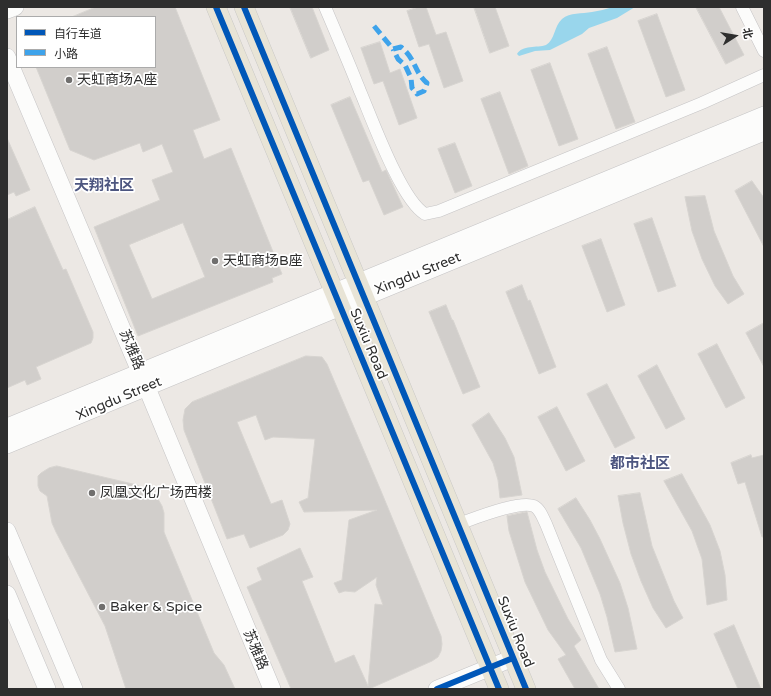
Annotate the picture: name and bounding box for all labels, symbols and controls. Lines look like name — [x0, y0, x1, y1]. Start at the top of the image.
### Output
legend — [16, 16, 156, 68]
north arrow — [715, 16, 755, 56]
text: 自行车道 — [54, 27, 102, 41]
text: 北 — [740, 27, 755, 40]
text: 小路 — [54, 47, 78, 61]
place label: 天虹商场A座 — [77, 72, 157, 88]
marker: 天虹商场A座 — [64, 75, 74, 85]
district label: 天翔社区 — [74, 177, 134, 195]
street label: Xingdu Street — [373, 249, 463, 299]
place label: 天虹商场B座 — [223, 253, 303, 269]
marker: 天虹商场B座 — [210, 256, 220, 266]
street label: Suxiu Road — [346, 306, 390, 382]
street label: 苏雅路 — [115, 327, 147, 373]
street label: Xingdu Street — [74, 373, 164, 425]
district label: 都市社区 — [610, 455, 670, 473]
place label: 凤凰文化广场西楼 — [100, 485, 212, 501]
marker: 凤凰文化广场西楼 — [87, 488, 97, 498]
street label: Suxiu Road — [493, 594, 537, 670]
place label: Baker & Spice — [110, 599, 202, 615]
marker: Baker & Spice — [97, 602, 107, 612]
street label: 苏雅路 — [239, 627, 271, 673]

